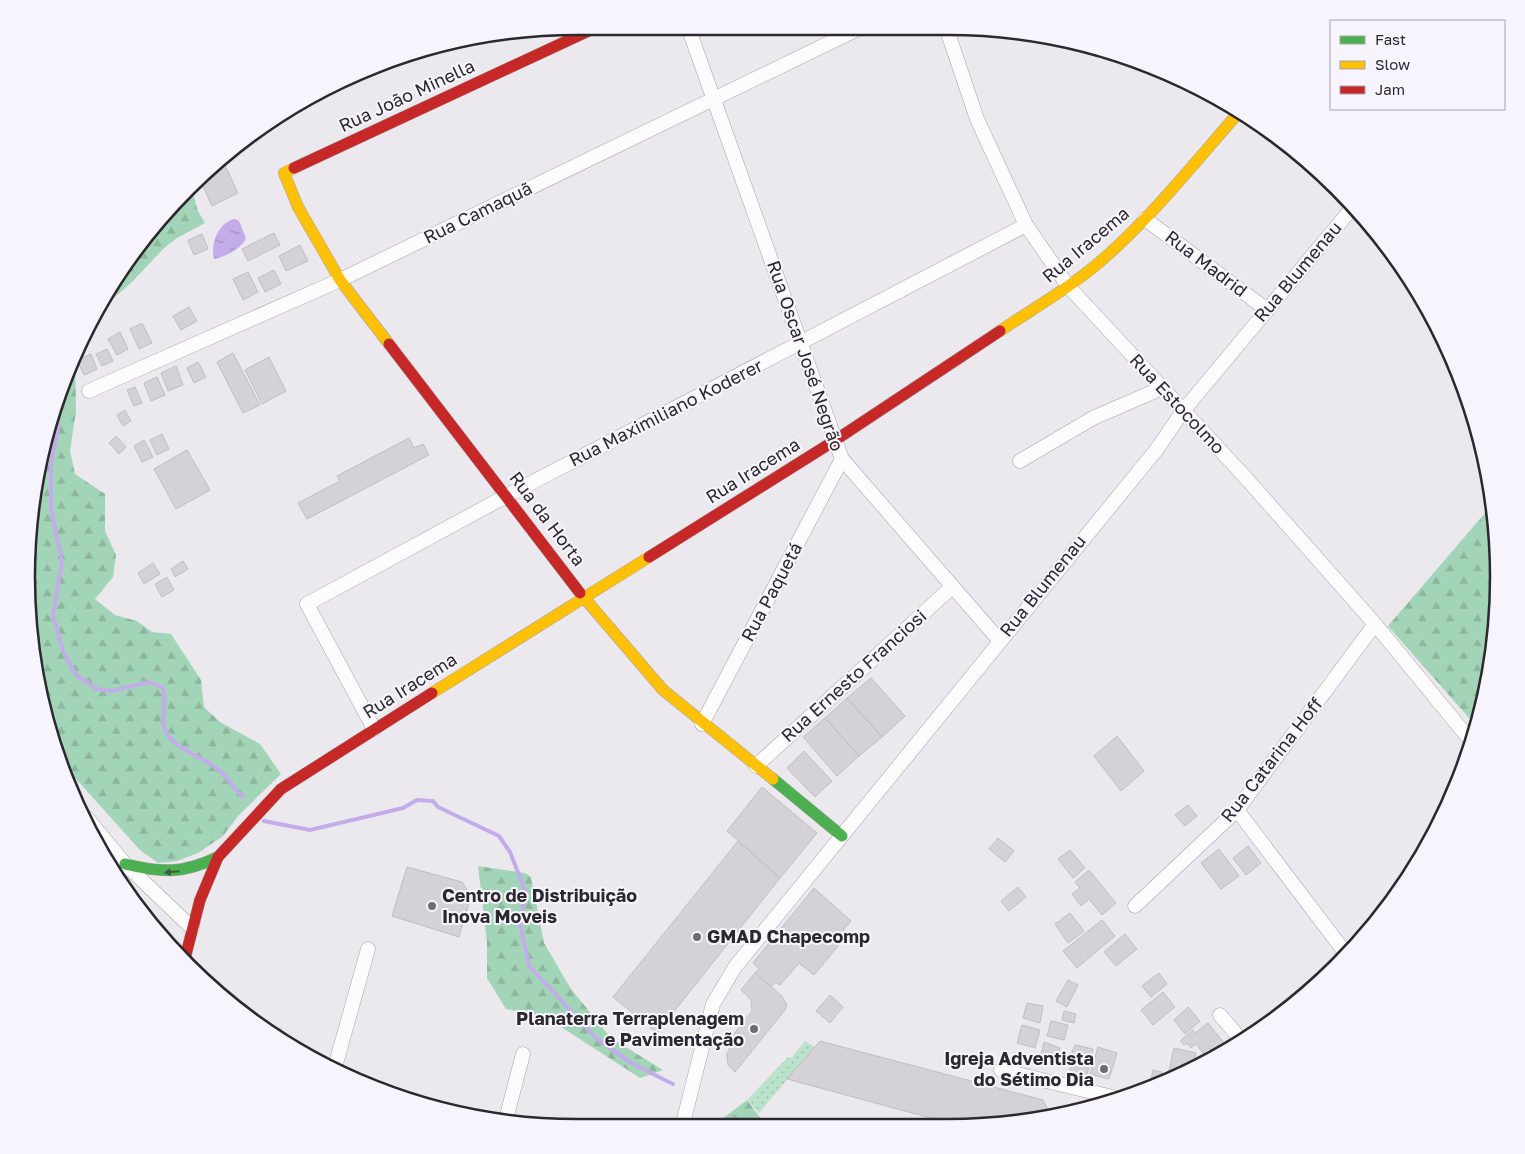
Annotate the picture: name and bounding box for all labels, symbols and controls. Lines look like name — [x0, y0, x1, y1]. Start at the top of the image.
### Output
legend — [1330, 20, 1505, 110]
text: Fast — [1375, 30, 1406, 48]
street label: Rua João Minella — [335, 54, 478, 136]
text: Slow — [1375, 55, 1410, 73]
text: Jam — [1375, 80, 1405, 98]
street label: Rua Camaquã — [420, 176, 535, 248]
street label: Rua Iracema — [1038, 202, 1133, 287]
street label: Rua Blumenau — [1249, 217, 1346, 326]
street label: Rua Madrid — [1161, 225, 1252, 301]
street label: Rua Oscar José Negrão — [763, 258, 849, 454]
street label: Rua Estocolmo — [1126, 349, 1230, 458]
street label: Rua Maximiliano Koderer — [565, 354, 766, 471]
street label: Rua Iracema — [702, 433, 803, 508]
street label: Rua da Horta — [505, 467, 590, 570]
street label: Rua Blumenau — [994, 530, 1090, 641]
street label: Rua Paquetá — [736, 538, 806, 645]
street label: Rua Ernesto Franciosi — [776, 604, 930, 746]
street label: Rua Iracema — [359, 648, 460, 723]
street label: Rua Catarina Hoff — [1216, 692, 1327, 826]
one-way arrow — [164, 868, 180, 876]
place label: Centro de Distribuição Inova Moveis — [442, 884, 637, 927]
marker: Centro de Distribuição Inova Moveis — [426, 900, 438, 912]
place label: GMAD Chapecomp — [707, 925, 870, 947]
marker: GMAD Chapecomp — [691, 931, 703, 943]
place label: Planaterra Terraplenagem e Pavimentação — [516, 1007, 744, 1050]
marker: Planaterra Terraplenagem e Pavimentação — [748, 1023, 760, 1035]
place label: Igreja Adventista do Sétimo Dia — [944, 1047, 1094, 1090]
marker: Igreja Adventista do Sétimo Dia — [1098, 1063, 1110, 1075]

